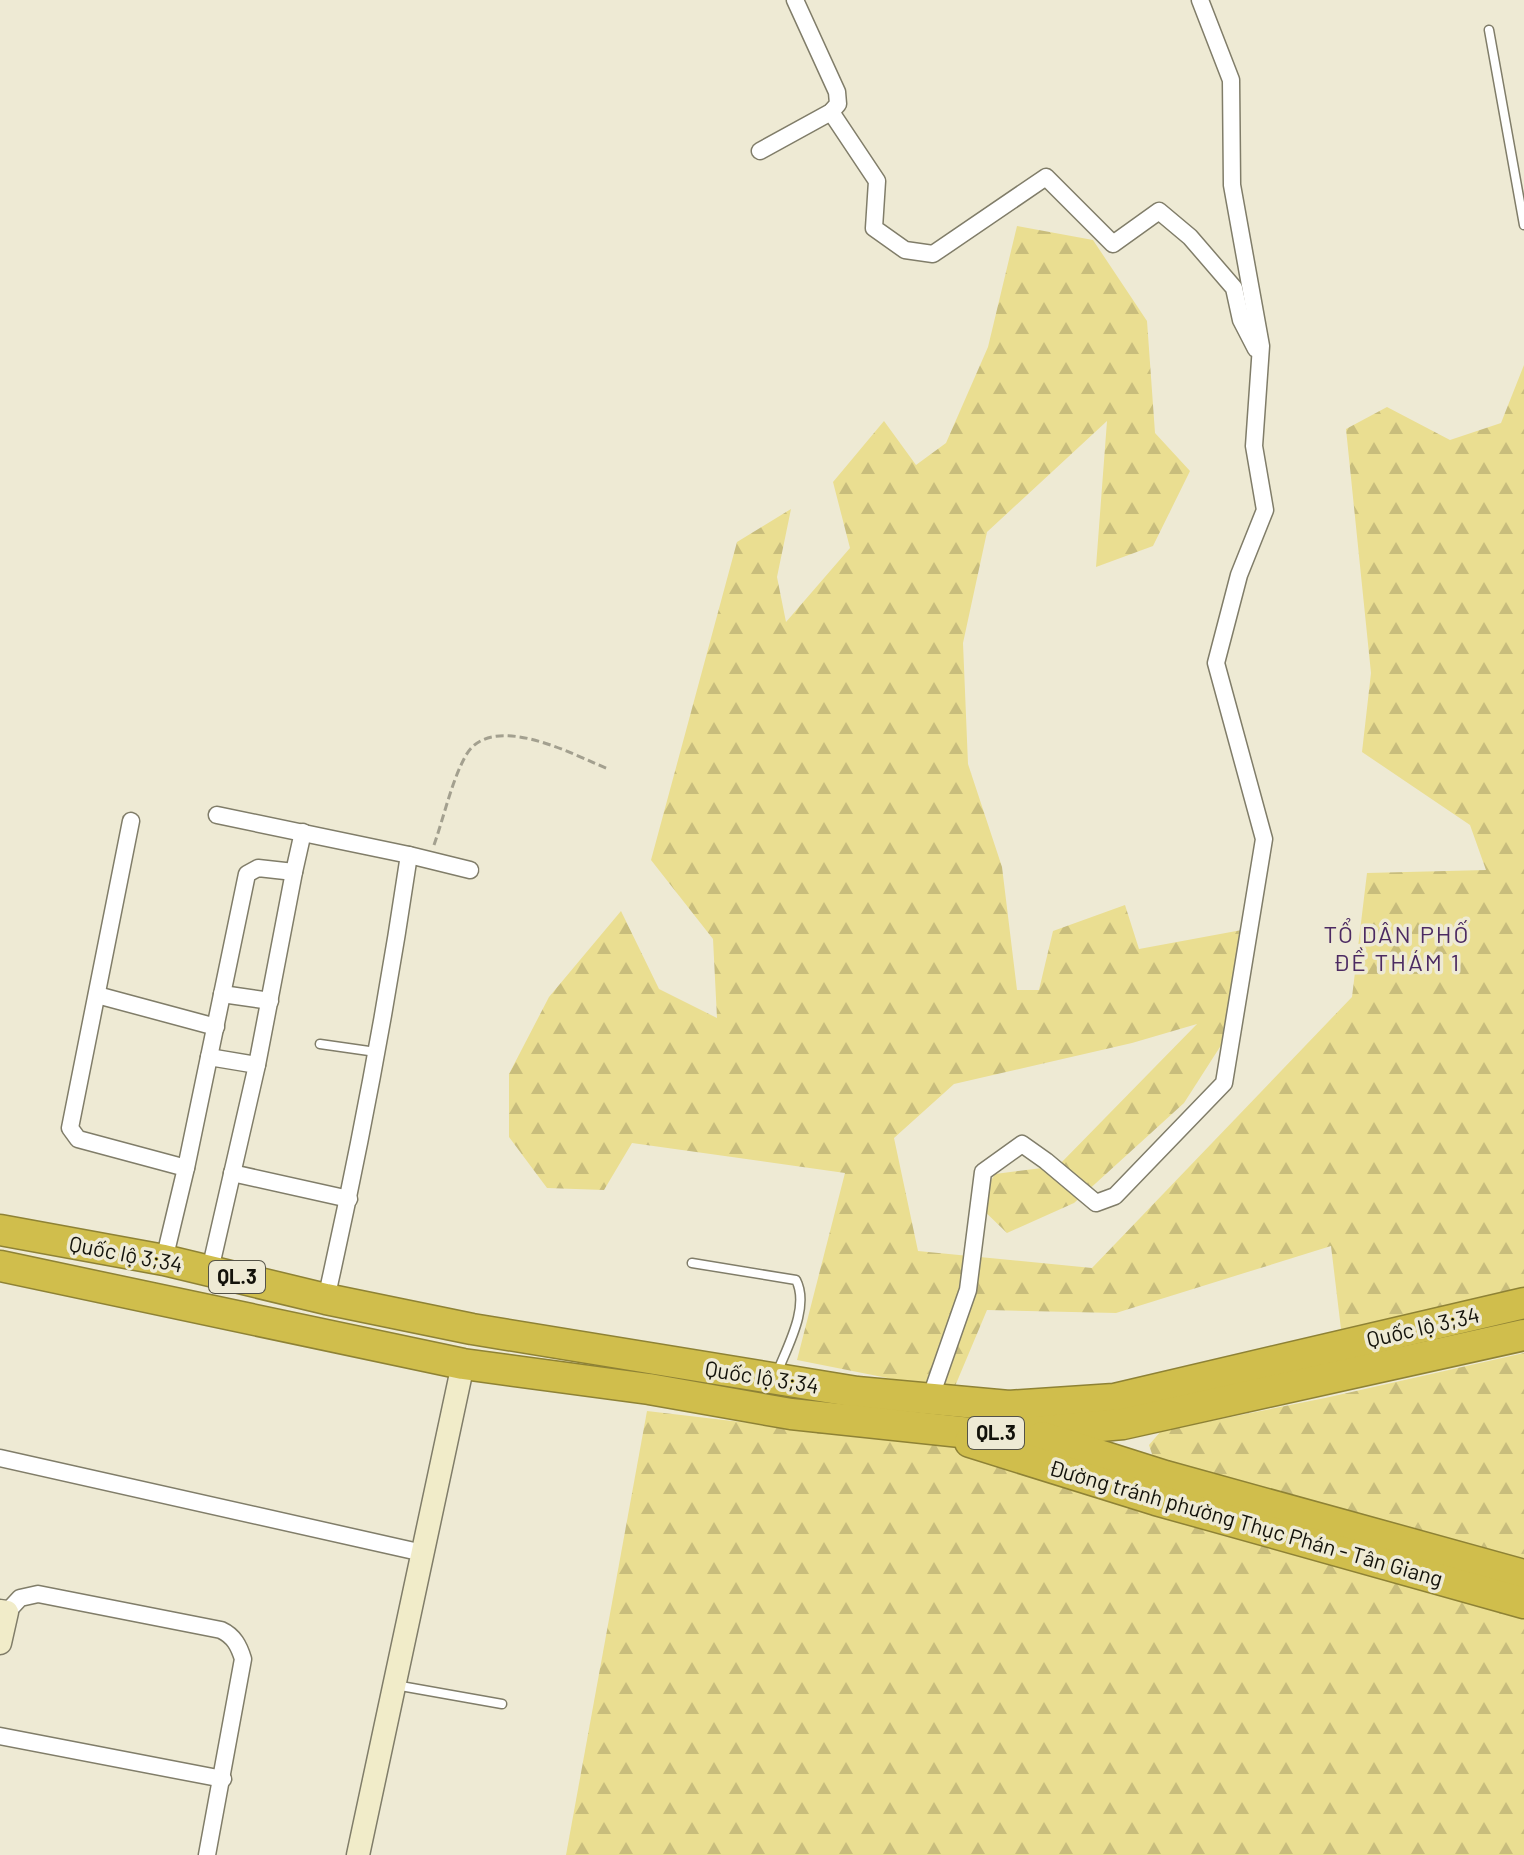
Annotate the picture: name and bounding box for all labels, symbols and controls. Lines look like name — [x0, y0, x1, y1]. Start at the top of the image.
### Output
district label: TỔ DÂN PHỐ ĐỀ THÁM 1 — [1324, 918, 1470, 976]
street label: Quốc lộ 3;34 — [67, 1229, 185, 1277]
road number: QL.3 — [209, 1261, 265, 1293]
street label: Quốc lộ 3;34 — [1364, 1300, 1482, 1352]
street label: Quốc lộ 3;34 — [703, 1354, 821, 1398]
road number: QL.3 — [968, 1417, 1024, 1449]
street label: Đường tránh phường Thục Phán - Tân Giang — [1046, 1453, 1446, 1591]

